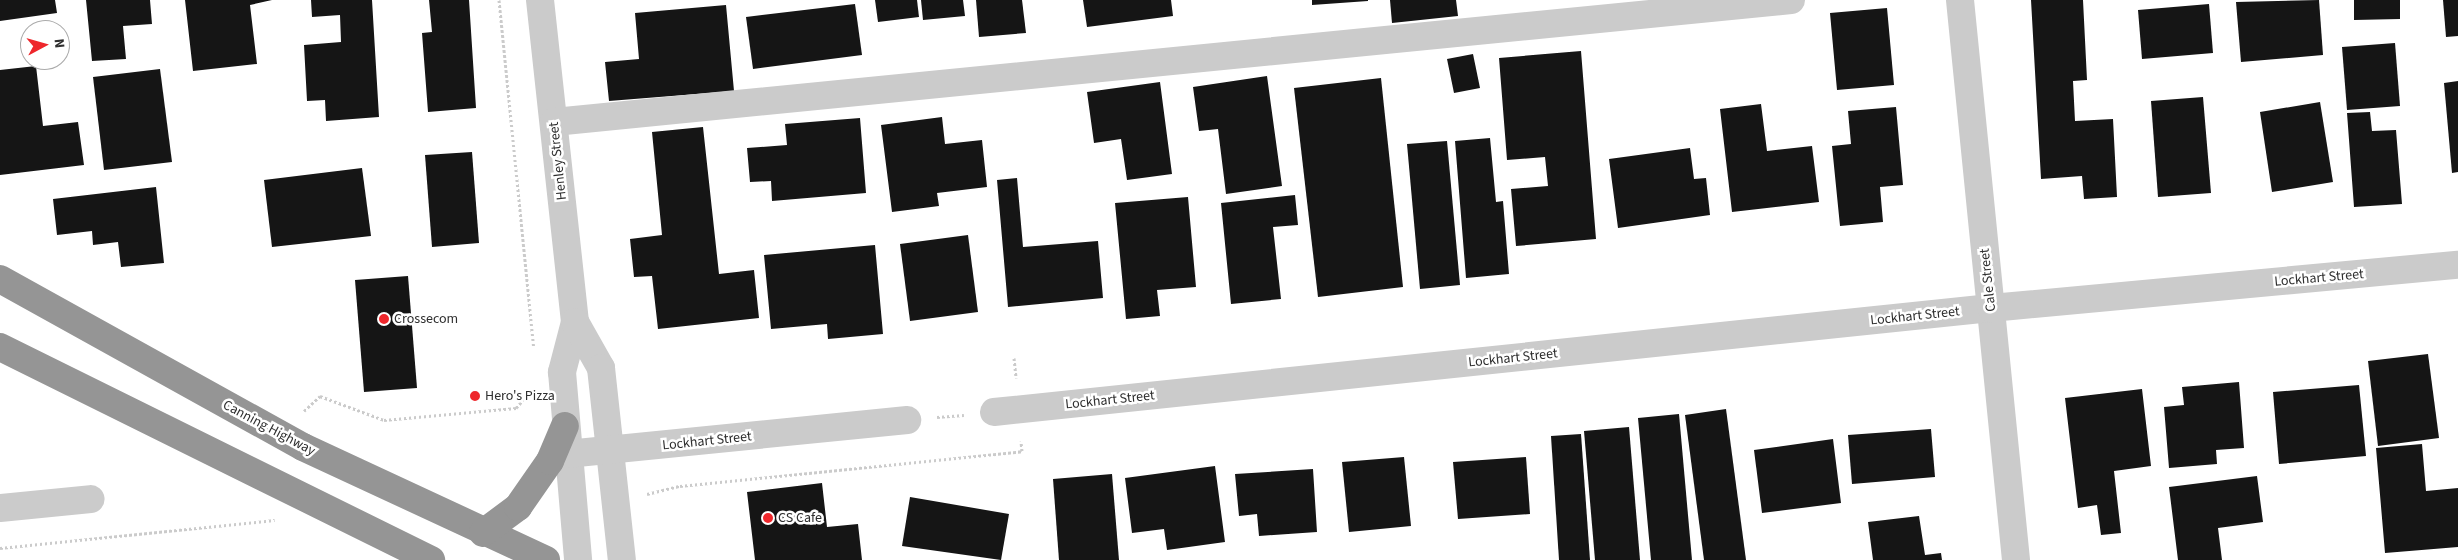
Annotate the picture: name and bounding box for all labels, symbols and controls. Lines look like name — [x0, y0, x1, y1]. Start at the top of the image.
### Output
north arrow — [20, 20, 70, 70]
text: N — [48, 38, 69, 49]
street label: Henley Street — [546, 121, 570, 201]
street label: Cale Street — [1976, 248, 2000, 312]
street label: Lockhart Street — [2274, 266, 2364, 290]
street label: Lockhart Street — [1870, 303, 1960, 329]
place label: Crossecom — [394, 311, 458, 327]
marker: Crossecom — [378, 313, 390, 325]
street label: Lockhart Street — [1468, 345, 1558, 371]
street label: Lockhart Street — [1065, 387, 1155, 413]
place label: Hero's Pizza — [485, 388, 555, 404]
marker: Hero's Pizza — [469, 390, 481, 402]
street label: Canning Highway — [220, 397, 318, 459]
street label: Lockhart Street — [662, 428, 752, 454]
place label: CS Cafe — [778, 510, 822, 526]
marker: CS Cafe — [762, 512, 774, 524]

